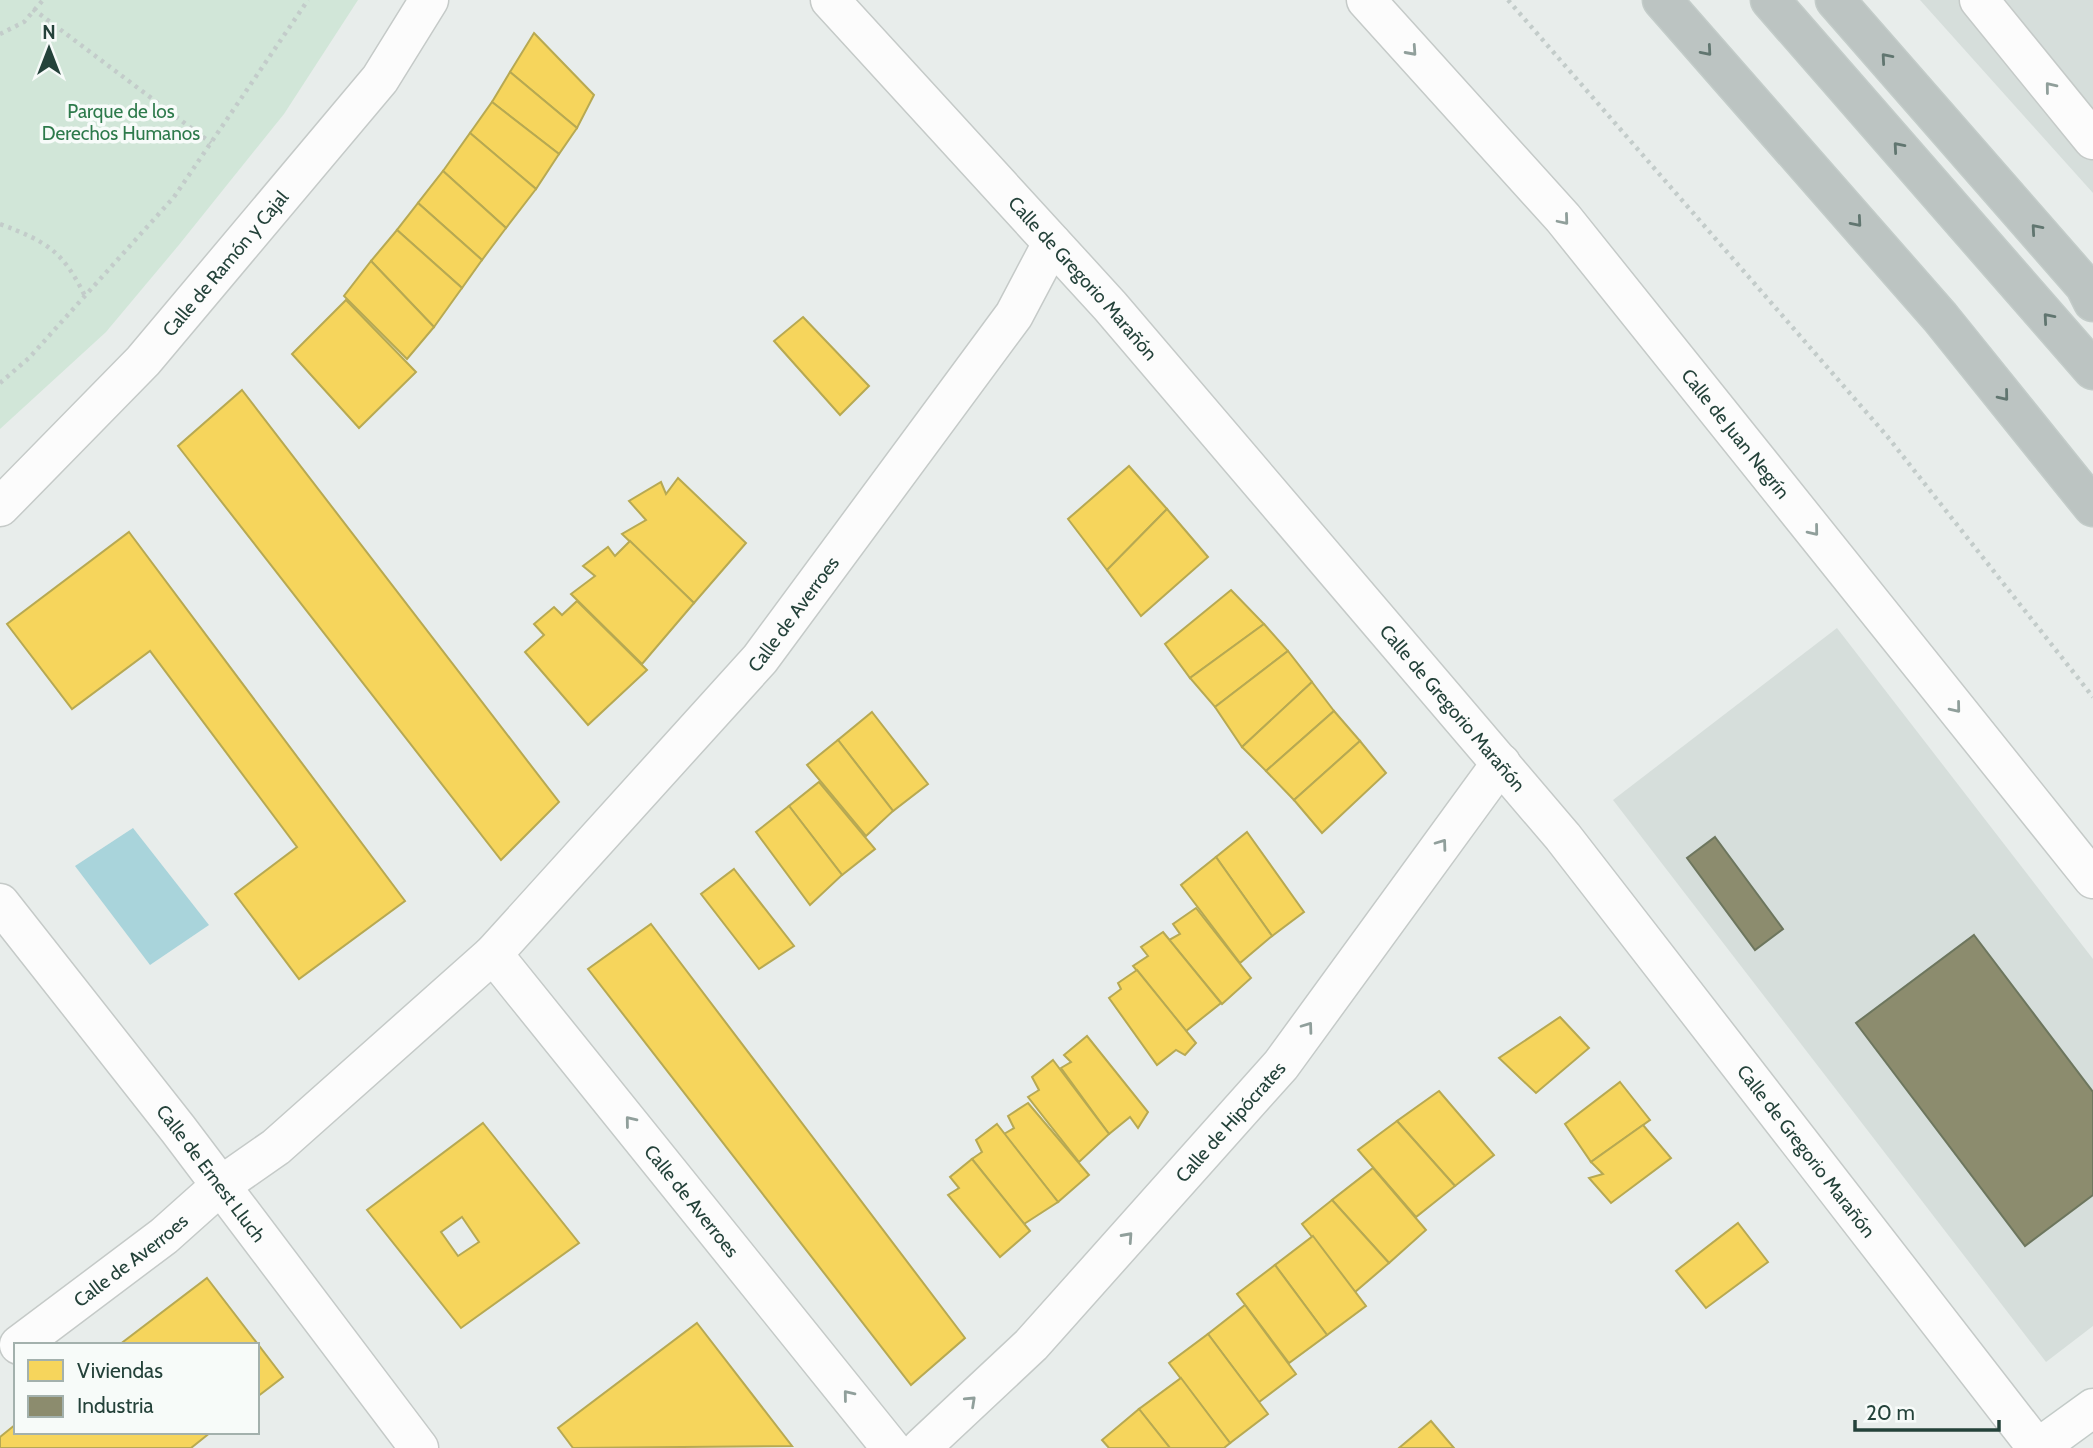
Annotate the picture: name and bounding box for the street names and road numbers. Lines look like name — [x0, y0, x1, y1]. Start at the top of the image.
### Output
street label: Calle de Ramón y Cajal — [157, 185, 293, 341]
street label: Calle de Gregorio Marañón — [1004, 191, 1162, 365]
street label: Calle de Juan Negrín — [1677, 364, 1795, 503]
street label: Calle de Averroes — [743, 551, 844, 676]
street label: Calle de Gregorio Marañón — [1375, 620, 1530, 796]
street label: Calle de Hipócrates — [1170, 1057, 1290, 1187]
street label: Calle de Gregorio Marañón — [1732, 1060, 1881, 1242]
street label: Calle de Ernest Lluch — [152, 1100, 271, 1247]
street label: Calle de Averroes — [640, 1140, 744, 1262]
street label: Calle de Averroes — [69, 1209, 192, 1312]

